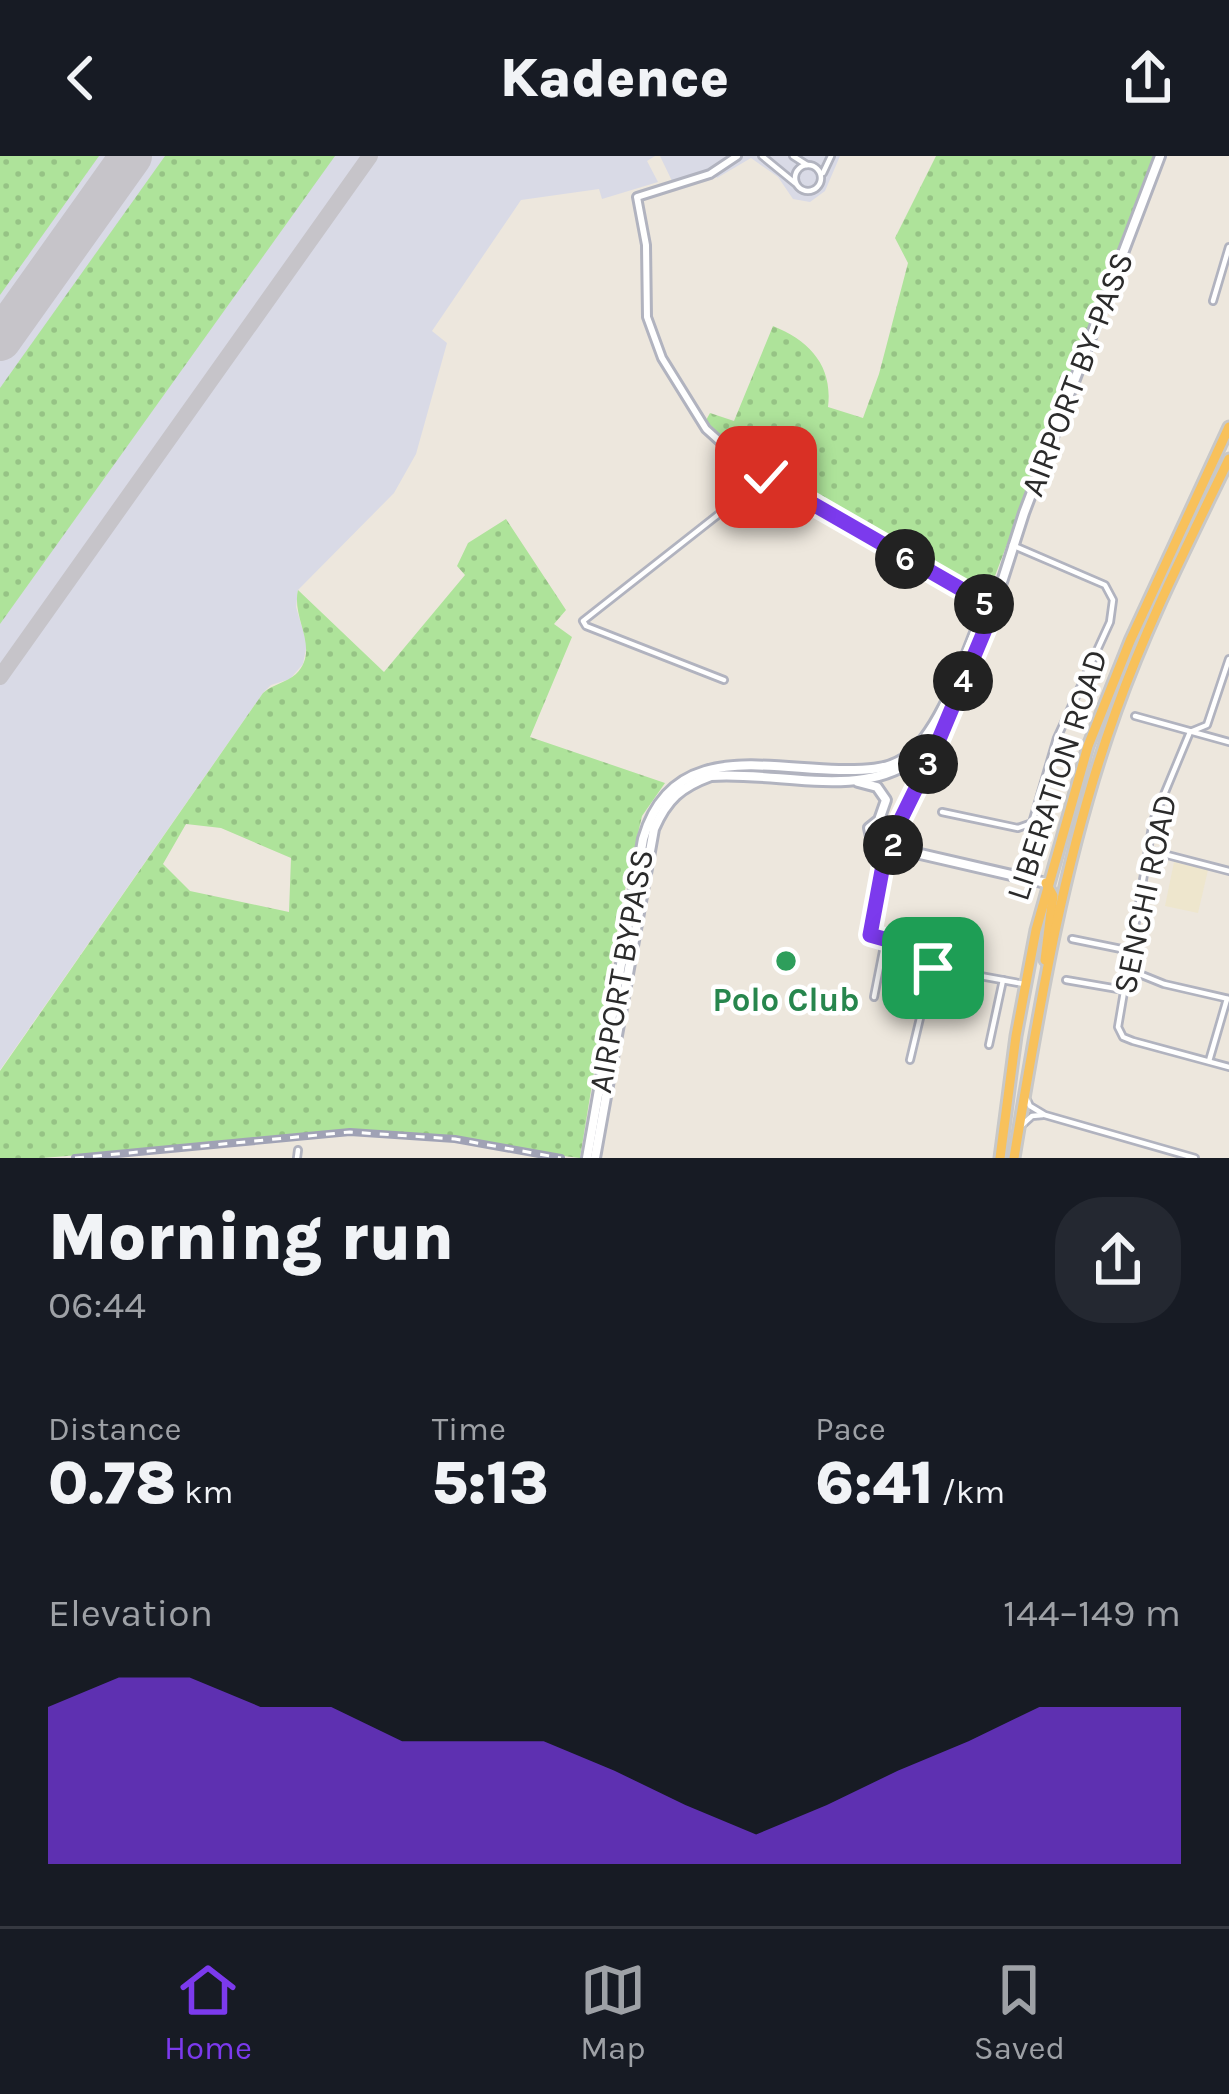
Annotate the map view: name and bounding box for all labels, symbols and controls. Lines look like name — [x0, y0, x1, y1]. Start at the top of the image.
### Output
icon: back — [48, 45, 114, 111]
icon: share — [1115, 45, 1181, 111]
text: Kadence — [500, 46, 729, 110]
street label: AIRPORT BY-PASS — [1013, 247, 1141, 501]
pin — [715, 426, 817, 528]
icon: check — [733, 444, 799, 510]
pin: 6 — [875, 529, 935, 589]
text: 6 — [895, 540, 915, 578]
pin: 5 — [954, 574, 1014, 634]
text: 5 — [974, 585, 994, 623]
street label: LIBERATION ROAD — [999, 645, 1115, 905]
pin: 4 — [933, 651, 993, 711]
text: 4 — [953, 662, 973, 700]
pin: 3 — [898, 734, 958, 794]
text: 3 — [918, 745, 938, 783]
street label: SENCHI ROAD — [1105, 791, 1185, 997]
pin: 2 — [863, 815, 923, 875]
text: 2 — [883, 826, 903, 864]
street label: AIRPORT BYPASS — [581, 846, 661, 1096]
pin — [882, 917, 984, 1019]
icon: arrive — [900, 935, 966, 1001]
marker: Polo Club — [773, 948, 799, 974]
place label: Polo Club — [713, 981, 859, 1019]
button: share — [1055, 1197, 1181, 1323]
text: Morning run — [48, 1198, 454, 1276]
text: 06:44 — [48, 1282, 146, 1328]
text: Distance — [48, 1410, 181, 1448]
text: Time — [432, 1410, 506, 1448]
text: Pace — [815, 1410, 886, 1448]
text: 0.78 — [48, 1448, 176, 1518]
text: 5:13 — [432, 1448, 549, 1518]
text: 6:41 — [815, 1448, 934, 1518]
text: km — [176, 1473, 233, 1511]
text: /km — [934, 1473, 1005, 1511]
text: Elevation — [48, 1590, 213, 1636]
text: 144–149 m — [1003, 1590, 1181, 1636]
tab: Home — [164, 1957, 252, 2067]
tab: Map — [580, 1957, 646, 2067]
tab: Saved — [974, 1957, 1065, 2067]

